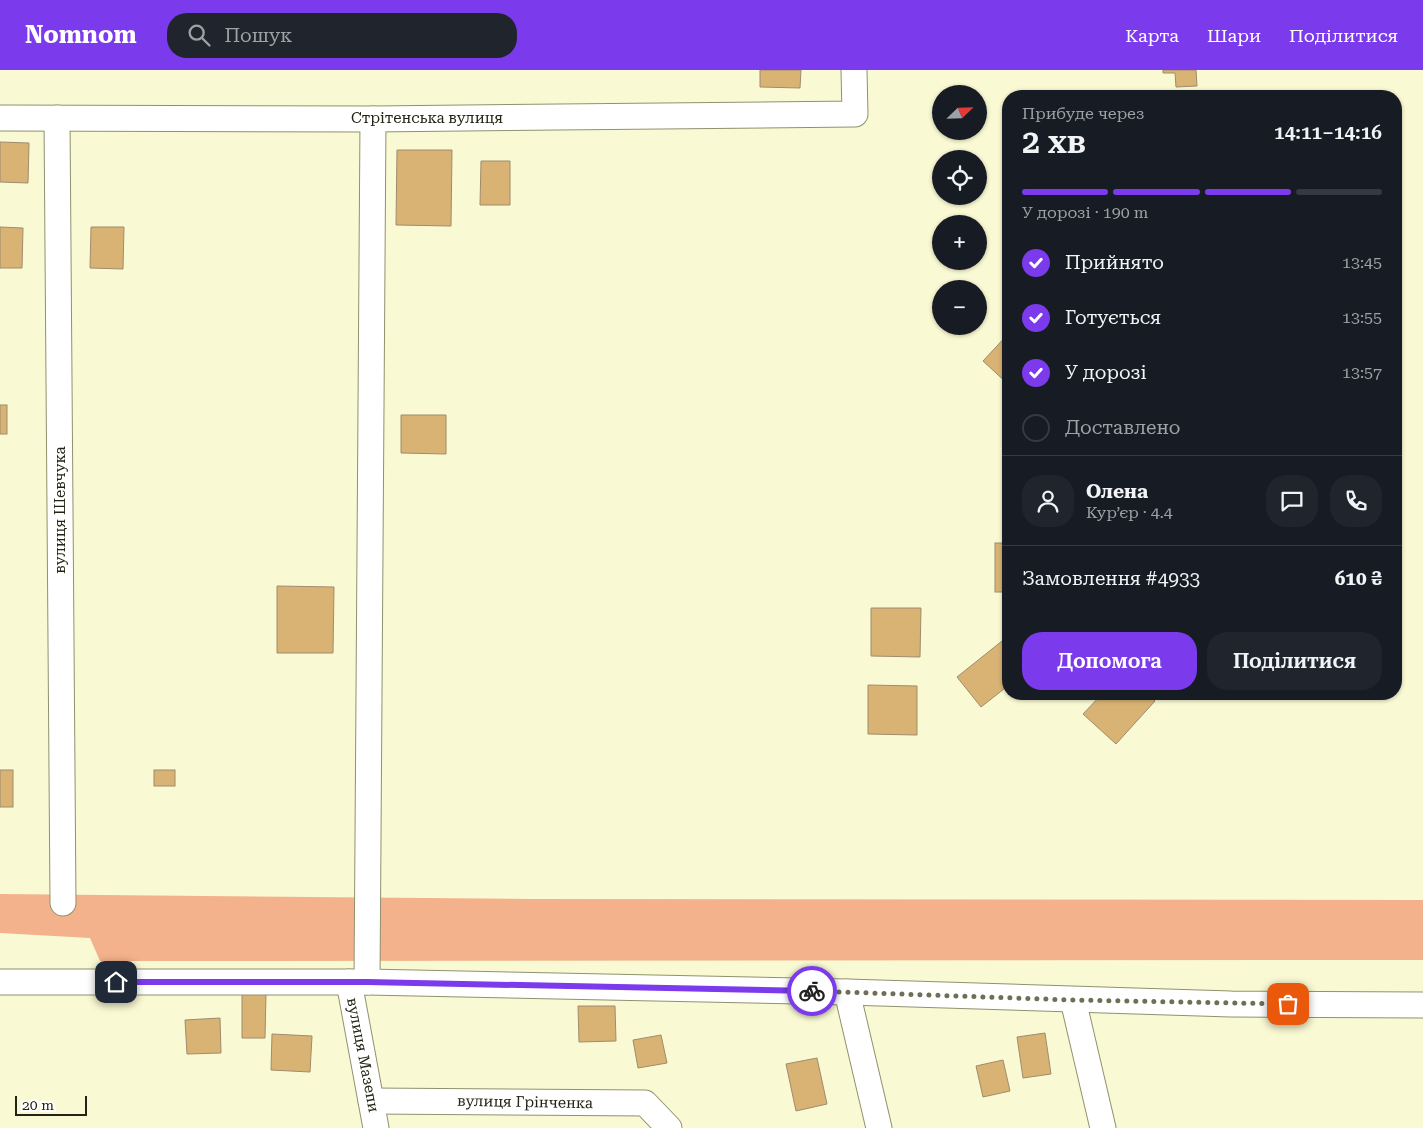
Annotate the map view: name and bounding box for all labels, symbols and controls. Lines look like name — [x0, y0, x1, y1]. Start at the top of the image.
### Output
search box — [167, 13, 517, 58]
text: Nomnom — [25, 21, 137, 49]
icon: search — [185, 21, 213, 49]
text: Пошук — [225, 24, 292, 47]
text: Карта — [1125, 25, 1179, 46]
text: Шари — [1207, 25, 1261, 46]
text: Поділитися — [1289, 25, 1398, 46]
north arrow — [932, 85, 988, 140]
map controls — [932, 85, 987, 335]
text: Прибуде через — [1022, 104, 1144, 123]
street label: Стрітенська вулиця — [351, 109, 503, 127]
text: 14:11–14:16 — [1274, 121, 1382, 144]
text: 2 хв — [1022, 123, 1086, 161]
button: locate — [932, 150, 987, 205]
text: У дорозі · 190 m — [1022, 203, 1148, 222]
button: + — [932, 215, 987, 270]
icon: check — [1022, 249, 1050, 277]
text: Прийнято — [1065, 251, 1164, 274]
text: 13:45 — [1342, 253, 1382, 272]
button: − — [932, 280, 987, 335]
icon: check — [1022, 304, 1050, 332]
text: Готується — [1065, 306, 1161, 329]
text: 13:55 — [1342, 308, 1382, 327]
icon: check — [1022, 359, 1050, 387]
text: У дорозі — [1065, 361, 1147, 384]
text: 13:57 — [1342, 363, 1382, 382]
text: Доставлено — [1065, 416, 1181, 439]
street label: вулиця Шевчука — [51, 446, 69, 574]
button: person — [1022, 475, 1074, 527]
button: chat — [1266, 475, 1318, 527]
button: phone — [1330, 475, 1382, 527]
text: Олена — [1086, 480, 1148, 503]
text: Кур’єр · 4.4 — [1086, 503, 1173, 522]
text: Замовлення #4933 — [1022, 567, 1200, 590]
text: 610 ₴ — [1335, 567, 1382, 590]
button: Допомога — [1022, 632, 1197, 690]
button: Поділитися — [1207, 632, 1382, 690]
pin — [95, 961, 137, 1003]
courier — [787, 966, 837, 1016]
icon: home — [102, 968, 130, 996]
icon: bike — [798, 977, 826, 1005]
pin — [1267, 983, 1309, 1025]
icon: bag — [1274, 990, 1302, 1018]
street label: вулиця Мазепи — [343, 996, 383, 1114]
street label: вулиця Грінченка — [457, 1092, 593, 1112]
scale bar — [15, 1093, 88, 1116]
text: 20 m — [22, 1097, 54, 1113]

